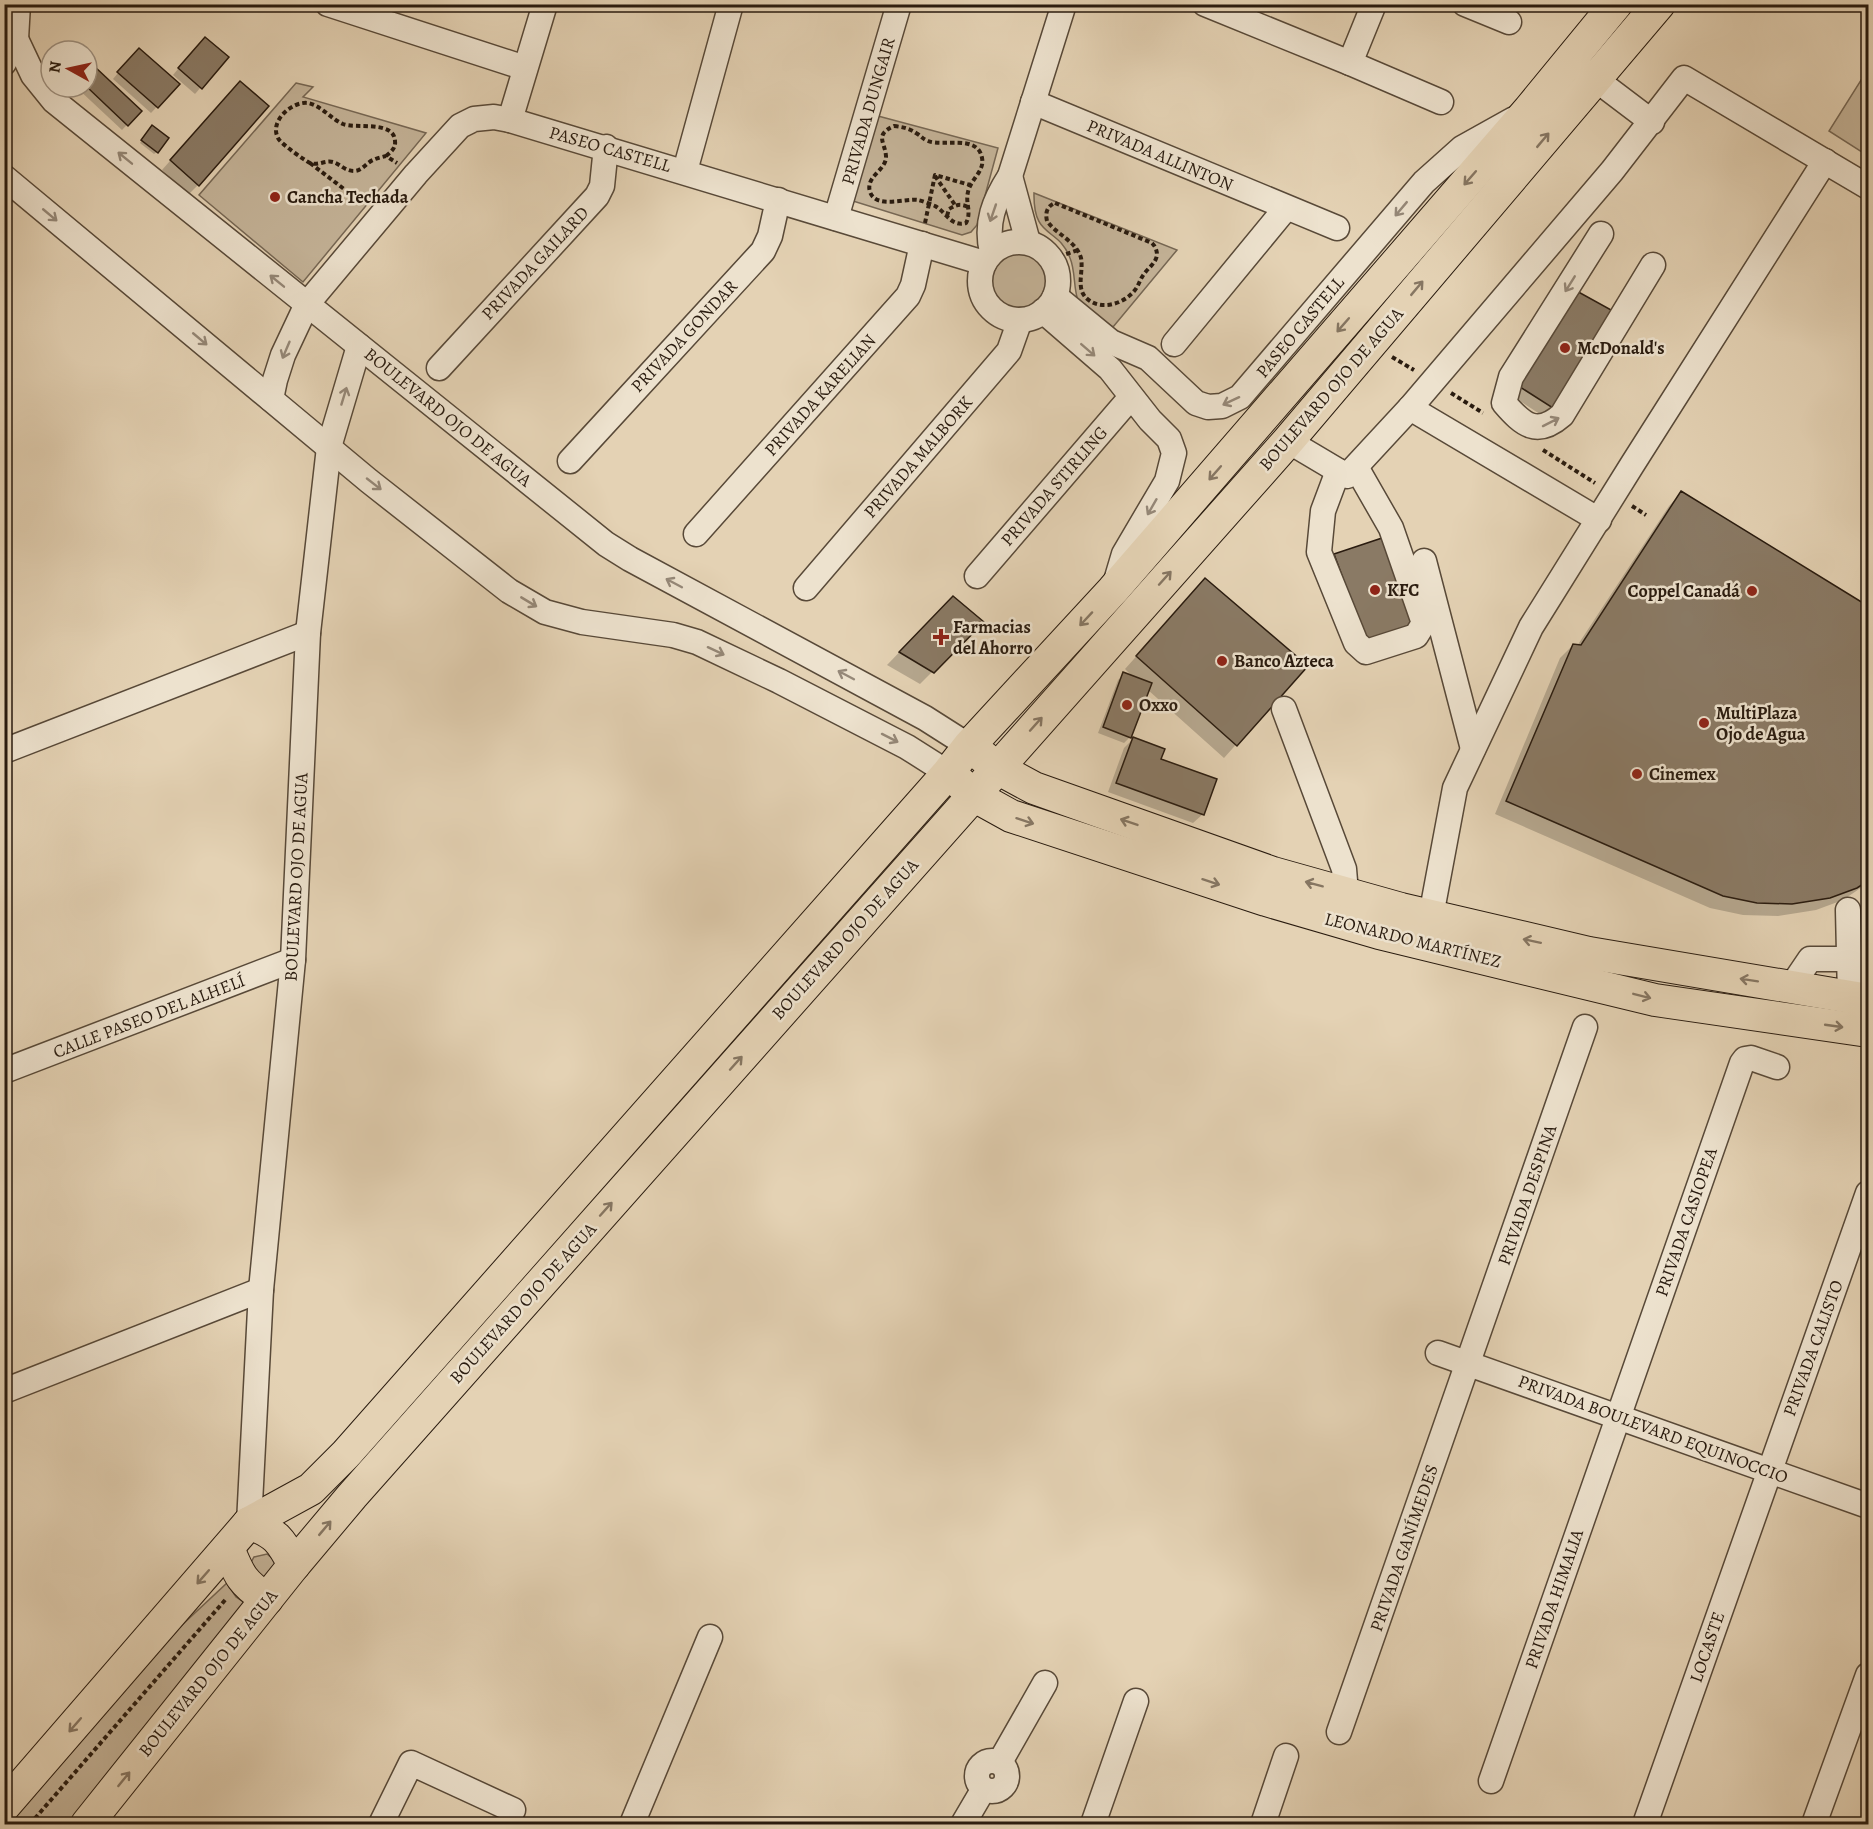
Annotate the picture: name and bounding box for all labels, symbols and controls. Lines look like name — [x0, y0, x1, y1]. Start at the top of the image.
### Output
street label: PRIVADA DUNGAIR — [835, 34, 901, 188]
north arrow — [39, 39, 99, 99]
text: N — [43, 59, 67, 74]
street label: PRIVADA ALLINTON — [1083, 113, 1237, 197]
street label: PASEO CASTELL — [546, 120, 674, 178]
one-way arrow — [1536, 133, 1550, 148]
one-way arrow — [118, 152, 134, 165]
one-way arrow — [1463, 170, 1477, 185]
place label: Cancha Techada — [287, 185, 409, 209]
marker: Cancha Techada — [268, 190, 282, 204]
street label: PRIVADA GAILARD — [476, 201, 594, 325]
one-way arrow — [1394, 201, 1408, 216]
one-way arrow — [986, 203, 997, 222]
one-way arrow — [41, 208, 57, 221]
street label: PASEO CASTELL — [1250, 271, 1350, 383]
one-way arrow — [269, 274, 285, 287]
street label: PRIVADA GONDAR — [625, 274, 743, 398]
one-way arrow — [1564, 275, 1576, 292]
one-way arrow — [1410, 281, 1424, 296]
street label: BOULEVARD OJO DE AGUA — [1253, 302, 1409, 476]
one-way arrow — [1336, 317, 1349, 333]
street label: PRIVADA KARELIAN — [759, 329, 881, 461]
one-way arrow — [191, 333, 207, 346]
place label: McDonald's — [1577, 336, 1665, 360]
one-way arrow — [280, 341, 291, 359]
marker: McDonald's — [1558, 341, 1572, 355]
street label: BOULEVARD OJO DE AGUA — [359, 342, 537, 492]
one-way arrow — [1080, 343, 1096, 356]
one-way arrow — [339, 387, 350, 406]
street label: PRIVADA MALBORK — [858, 390, 978, 523]
one-way arrow — [1222, 396, 1240, 408]
one-way arrow — [1542, 415, 1560, 427]
street label: PRIVADA STIRLING — [995, 421, 1113, 551]
one-way arrow — [1208, 465, 1222, 480]
one-way arrow — [366, 478, 382, 491]
one-way arrow — [1145, 498, 1157, 515]
one-way arrow — [1158, 571, 1172, 586]
one-way arrow — [666, 577, 683, 589]
place label: KFC — [1387, 578, 1419, 602]
place label: Coppel Canadá — [1628, 579, 1740, 603]
marker: KFC — [1368, 583, 1382, 597]
marker: Coppel Canadá — [1745, 584, 1759, 598]
one-way arrow — [520, 597, 537, 609]
one-way arrow — [1079, 611, 1093, 626]
place label: Farmacias del Ahorro — [953, 615, 1033, 660]
marker: Farmacias del Ahorro — [934, 630, 948, 644]
one-way arrow — [707, 645, 725, 657]
place label: Banco Azteca — [1234, 649, 1334, 673]
marker: Banco Azteca — [1215, 654, 1229, 668]
one-way arrow — [837, 669, 855, 681]
place label: Oxxo — [1139, 693, 1178, 717]
marker: Oxxo — [1120, 698, 1134, 712]
place label: MultiPlaza Ojo de Agua — [1716, 701, 1806, 746]
marker: MultiPlaza Ojo de Agua — [1697, 716, 1711, 730]
one-way arrow — [1029, 717, 1043, 732]
one-way arrow — [881, 733, 899, 744]
place label: Cinemex — [1649, 762, 1716, 786]
marker: Cinemex — [1630, 767, 1644, 781]
street label: BOULEVARD OJO DE AGUA — [279, 772, 313, 982]
one-way arrow — [1120, 815, 1139, 826]
one-way arrow — [1015, 816, 1034, 827]
street label: BOULEVARD OJO DE AGUA — [766, 853, 924, 1025]
one-way arrow — [1201, 877, 1220, 888]
one-way arrow — [1304, 878, 1323, 889]
street label: LEONARDO MARTÍNEZ — [1322, 906, 1504, 974]
one-way arrow — [1523, 935, 1542, 946]
street label: CALLE PASEO DEL ALHELÍ — [49, 968, 249, 1064]
one-way arrow — [1739, 974, 1759, 985]
one-way arrow — [1632, 991, 1651, 1003]
one-way arrow — [1824, 1020, 1844, 1031]
one-way arrow — [729, 1056, 743, 1071]
street label: PRIVADA DESPINA — [1492, 1121, 1562, 1269]
street label: PRIVADA CASIOPEA — [1649, 1144, 1723, 1300]
one-way arrow — [599, 1202, 613, 1217]
street label: BOULEVARD OJO DE AGUA — [444, 1217, 602, 1389]
street label: PRIVADA CALISTO — [1777, 1277, 1849, 1419]
street label: PRIVADA BOULEVARD EQUINOCCIO — [1515, 1369, 1791, 1489]
street label: PRIVADA GANÍMEDES — [1364, 1461, 1444, 1635]
one-way arrow — [318, 1520, 331, 1536]
street label: PRIVADA HIMALIA — [1519, 1526, 1589, 1672]
one-way arrow — [196, 1569, 210, 1584]
street label: BOULEVARD OJO DE AGUA — [133, 1584, 283, 1762]
street label: LOCASTE — [1684, 1608, 1730, 1686]
one-way arrow — [68, 1717, 82, 1732]
one-way arrow — [117, 1771, 130, 1787]

